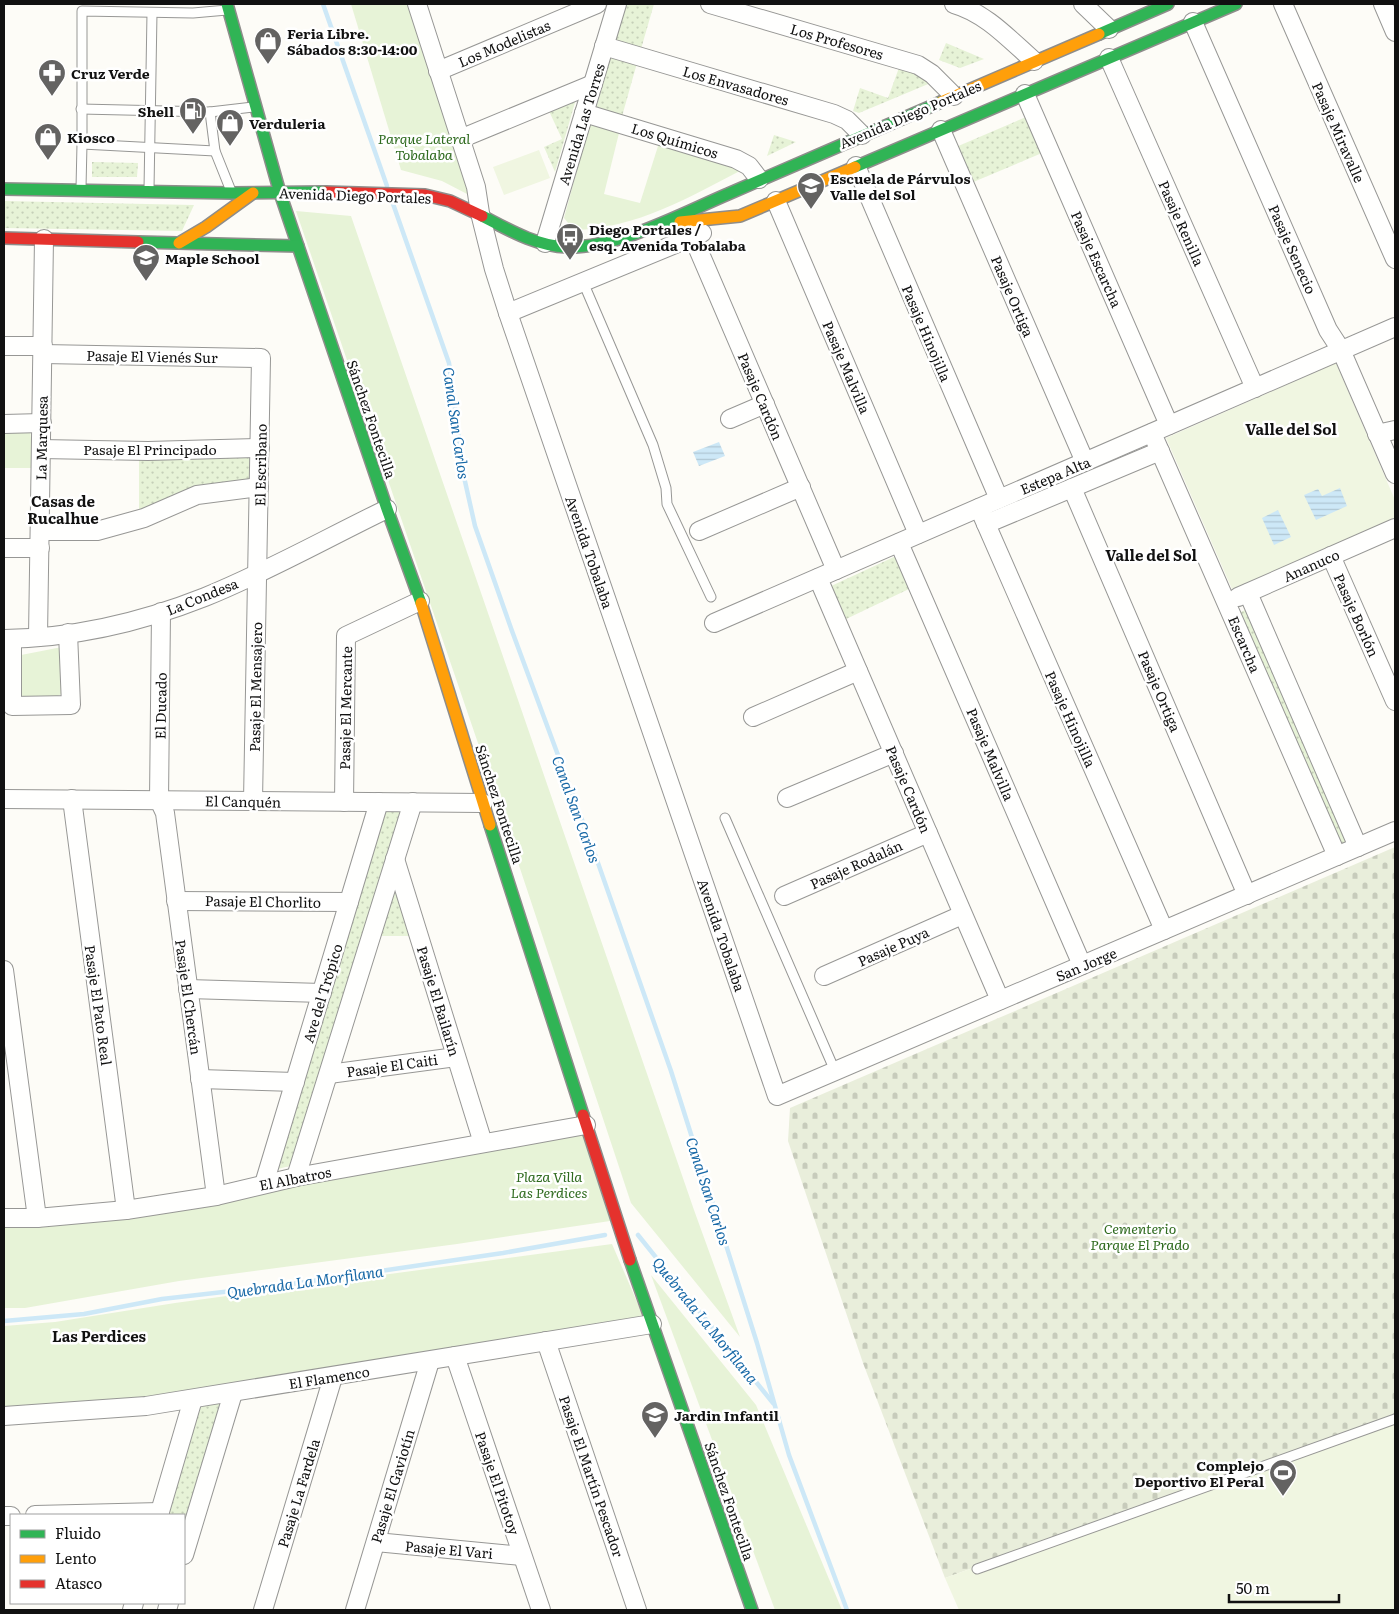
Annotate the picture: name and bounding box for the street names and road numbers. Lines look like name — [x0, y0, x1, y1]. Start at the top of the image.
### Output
street label: Los Modelistas — [455, 15, 553, 71]
street label: Los Profesores — [788, 18, 886, 64]
street label: Los Envasadores — [681, 60, 791, 110]
street label: Avenida Las Torres — [553, 61, 609, 187]
street label: Avenida Diego Portales — [836, 75, 984, 153]
street label: Pasaje Miravalle — [1308, 79, 1370, 185]
street label: Los Químicos — [629, 117, 721, 163]
street label: Pasaje Renilla — [1154, 177, 1210, 269]
street label: Avenida Diego Portales — [279, 182, 431, 208]
street label: Pasaje Senecio — [1264, 201, 1322, 297]
street label: Pasaje Escarcha — [1067, 208, 1127, 311]
street label: Pasaje Ortiga — [987, 252, 1039, 340]
street label: Pasaje Hinojilla — [898, 281, 957, 385]
street label: Pasaje Malvilla — [818, 317, 876, 417]
street label: Pasaje El Vienés Sur — [86, 345, 218, 367]
street label: Pasaje Cardón — [734, 349, 788, 443]
street label: Sánchez Fontecilla — [342, 357, 402, 481]
street label: La Marquesa — [30, 395, 52, 481]
street label: El Escribano — [249, 423, 271, 507]
street label: Pasaje El Principado — [83, 439, 217, 459]
street label: Estepa Alta — [1017, 451, 1094, 499]
street label: Avenida Tobalaba — [561, 493, 619, 611]
street label: Ananuco — [1280, 544, 1342, 586]
street label: Pasaje Borlón — [1330, 570, 1384, 660]
street label: La Condesa — [163, 572, 241, 619]
street label: Escarcha — [1224, 613, 1266, 676]
street label: Pasaje El Mensajero — [244, 622, 266, 752]
street label: Pasaje El Mercante — [334, 646, 356, 770]
street label: Pasaje Ortiga — [1134, 647, 1186, 735]
street label: Pasaje Hinojilla — [1041, 668, 1101, 771]
street label: El Ducado — [149, 672, 171, 740]
street label: Pasaje Malvilla — [962, 704, 1020, 804]
street label: Sánchez Fontecilla — [471, 742, 529, 867]
street label: Pasaje Cardón — [882, 742, 936, 836]
street label: El Canquén — [205, 790, 281, 812]
street label: Pasaje Rodalán — [807, 835, 905, 893]
street label: Avenida Tobalaba — [693, 876, 751, 994]
street label: Pasaje El Chorlito — [205, 890, 321, 912]
street label: Pasaje Puya — [854, 921, 932, 971]
street label: Pasaje El Chercán — [171, 938, 207, 1056]
street label: Ave del Trópico — [297, 941, 347, 1045]
street label: San Jorge — [1052, 942, 1120, 986]
street label: Pasaje El Pato Real — [81, 943, 117, 1067]
street label: Pasaje El Bailarín — [413, 943, 465, 1059]
street label: Pasaje El Caiti — [345, 1049, 439, 1081]
street label: El Albatros — [257, 1161, 333, 1195]
street label: El Flamenco — [287, 1361, 371, 1393]
street label: Pasaje El Martín Pescador — [555, 1392, 629, 1560]
street label: Pasaje El Gaviotín — [365, 1427, 419, 1545]
street label: Pasaje El Pitotoy — [471, 1429, 525, 1538]
street label: Pasaje La Fardela — [272, 1436, 324, 1550]
street label: Sánchez Fontecilla — [700, 1439, 760, 1563]
street label: Pasaje El Vari — [404, 1535, 494, 1563]

